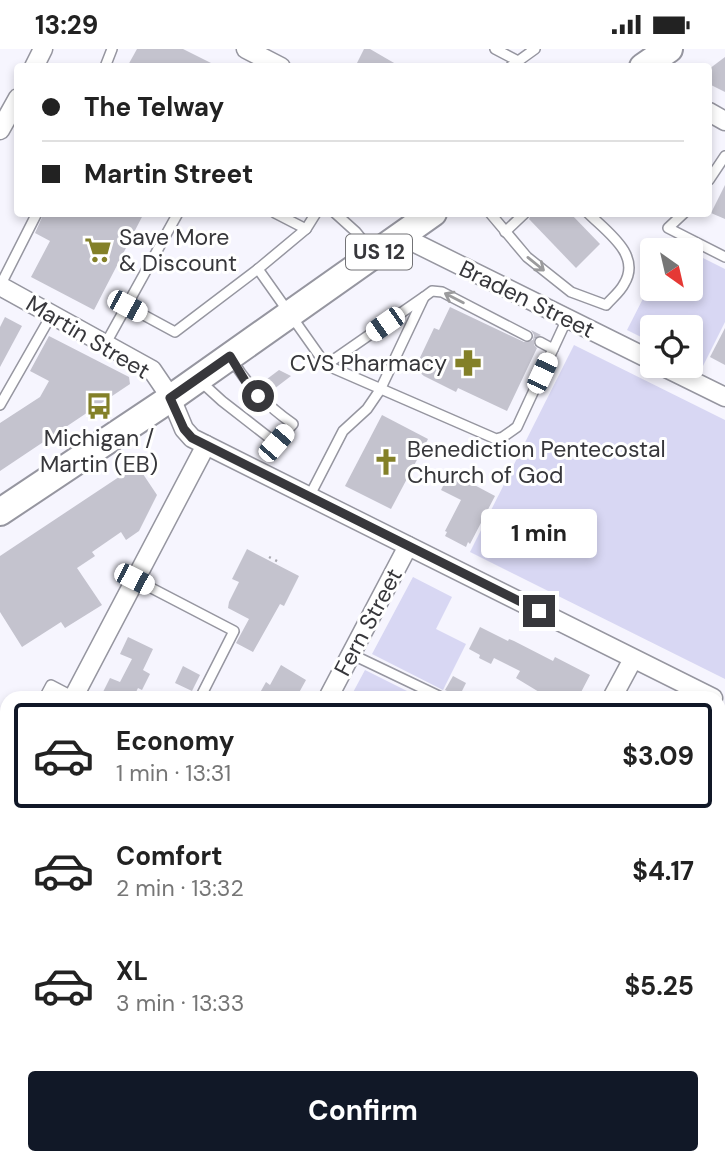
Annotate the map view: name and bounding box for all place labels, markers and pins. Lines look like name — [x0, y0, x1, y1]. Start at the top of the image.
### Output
place label: Save More & Discount — [119, 222, 237, 278]
supermarket icon: Save More & Discount — [83, 235, 113, 265]
place label: CVS Pharmacy — [290, 348, 447, 378]
pharmacy icon: CVS Pharmacy — [453, 348, 483, 378]
bus stop icon: Michigan / Martin (EB) — [84, 391, 114, 421]
place label: Michigan / Martin (EB) — [40, 423, 158, 479]
place label: Benediction Pentecostal Church of God — [407, 434, 666, 490]
church icon: Benediction Pentecostal Church of God — [371, 447, 401, 477]

